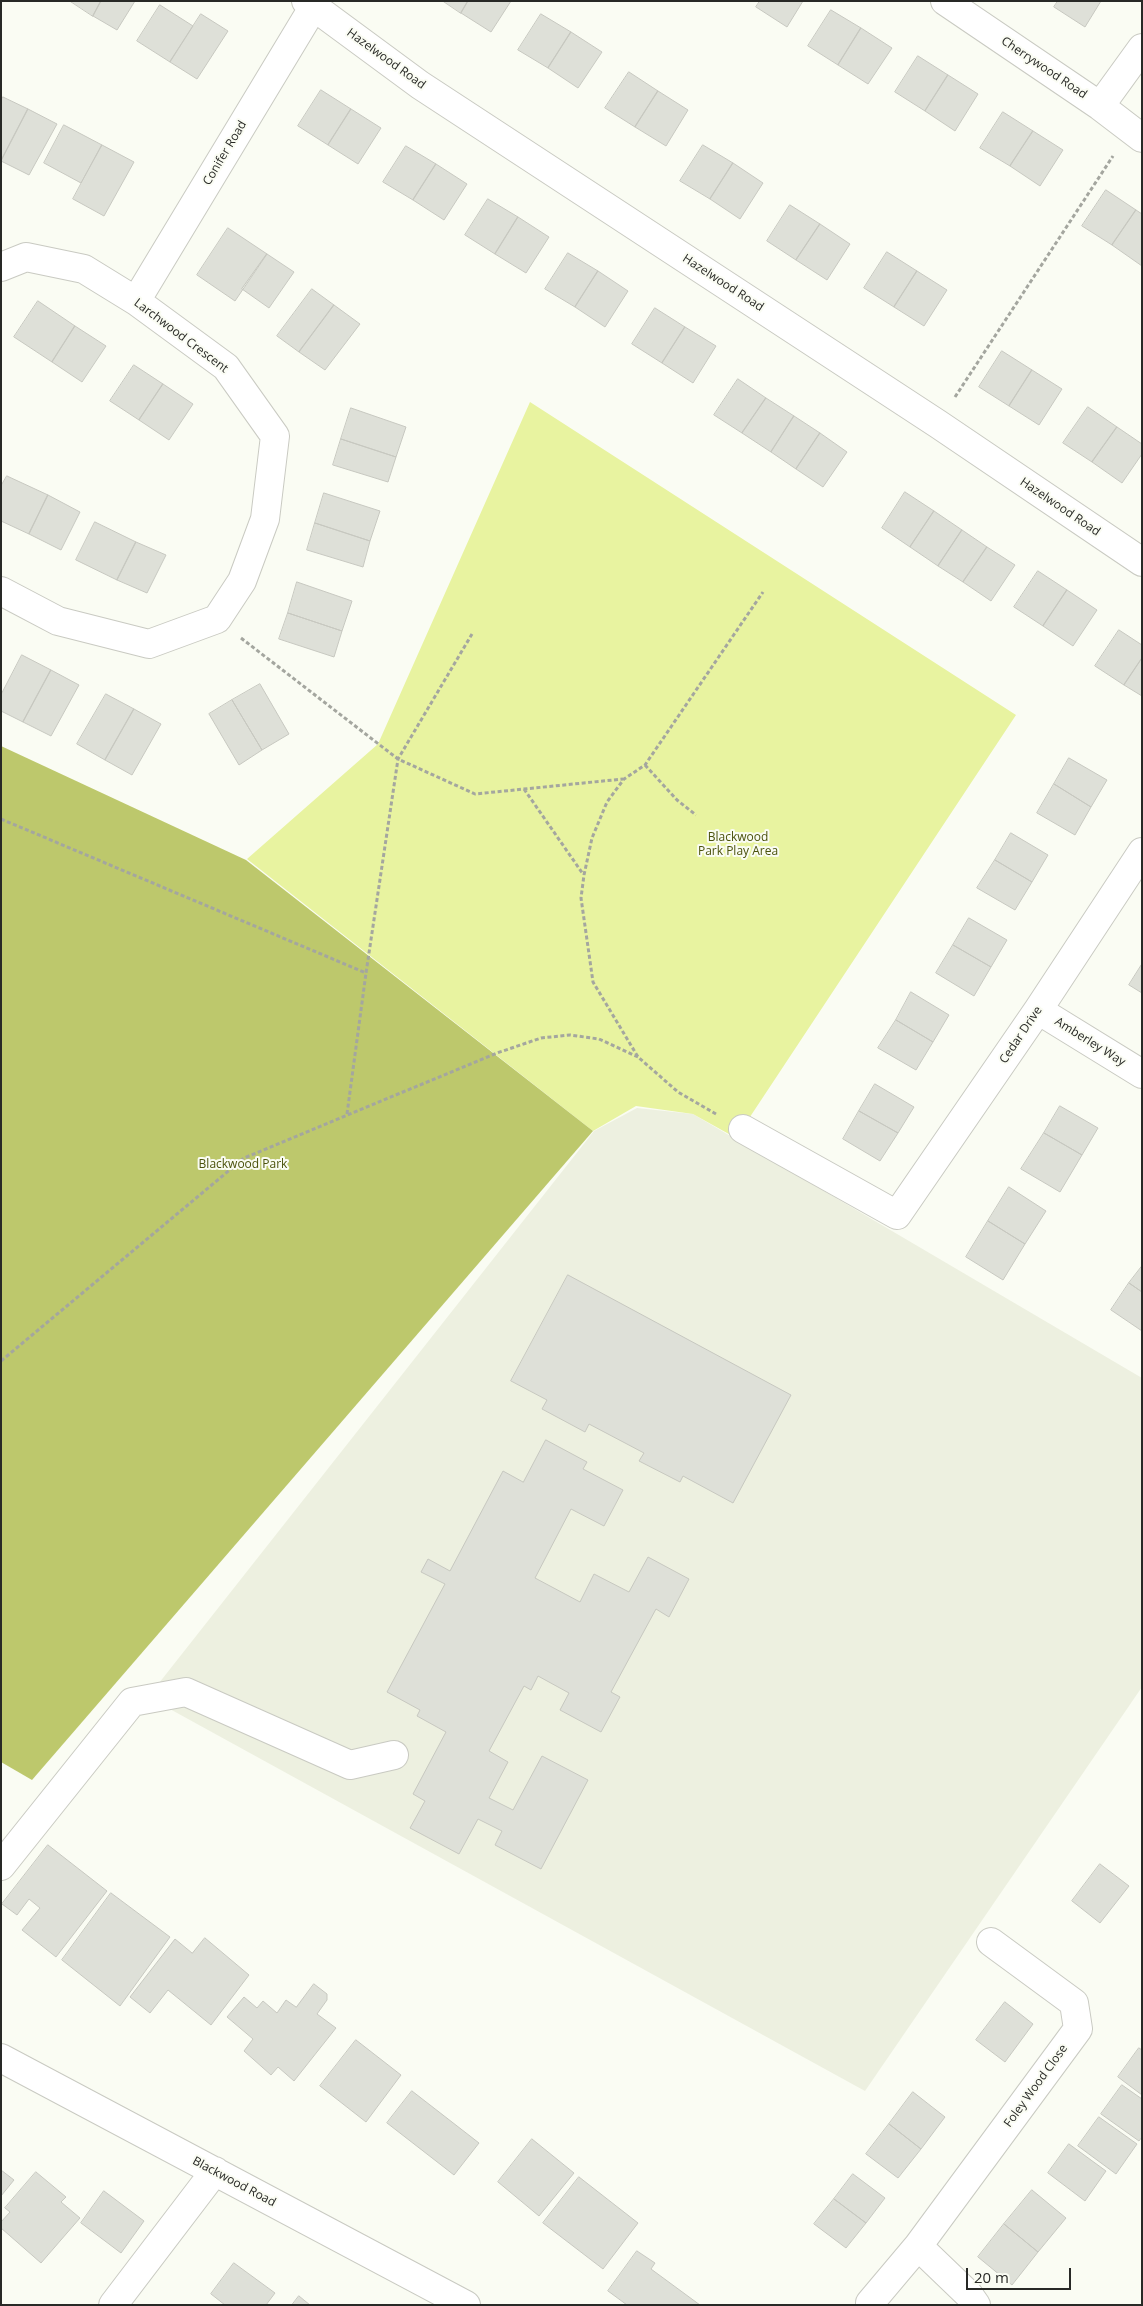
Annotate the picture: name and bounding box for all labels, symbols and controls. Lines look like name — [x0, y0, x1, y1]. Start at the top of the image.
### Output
street label: Hazelwood Road — [344, 26, 428, 92]
street label: Cherrywood Road — [998, 34, 1090, 102]
street label: Conifer Road — [200, 118, 250, 188]
street label: Hazelwood Road — [680, 251, 766, 315]
street label: Larchwood Crescent — [131, 296, 231, 376]
street label: Hazelwood Road — [1017, 475, 1103, 539]
park label: Blackwood Park Play Area — [698, 831, 778, 859]
street label: Cedar Drive — [997, 1004, 1045, 1066]
street label: Amberley Way — [1052, 1015, 1128, 1069]
park label: Blackwood Park — [199, 1158, 287, 1172]
street label: Foley Wood Close — [1001, 2042, 1071, 2130]
street label: Blackwood Road — [190, 2154, 278, 2210]
scale bar — [968, 2258, 1073, 2290]
text: 20 m — [974, 2267, 1009, 2287]

